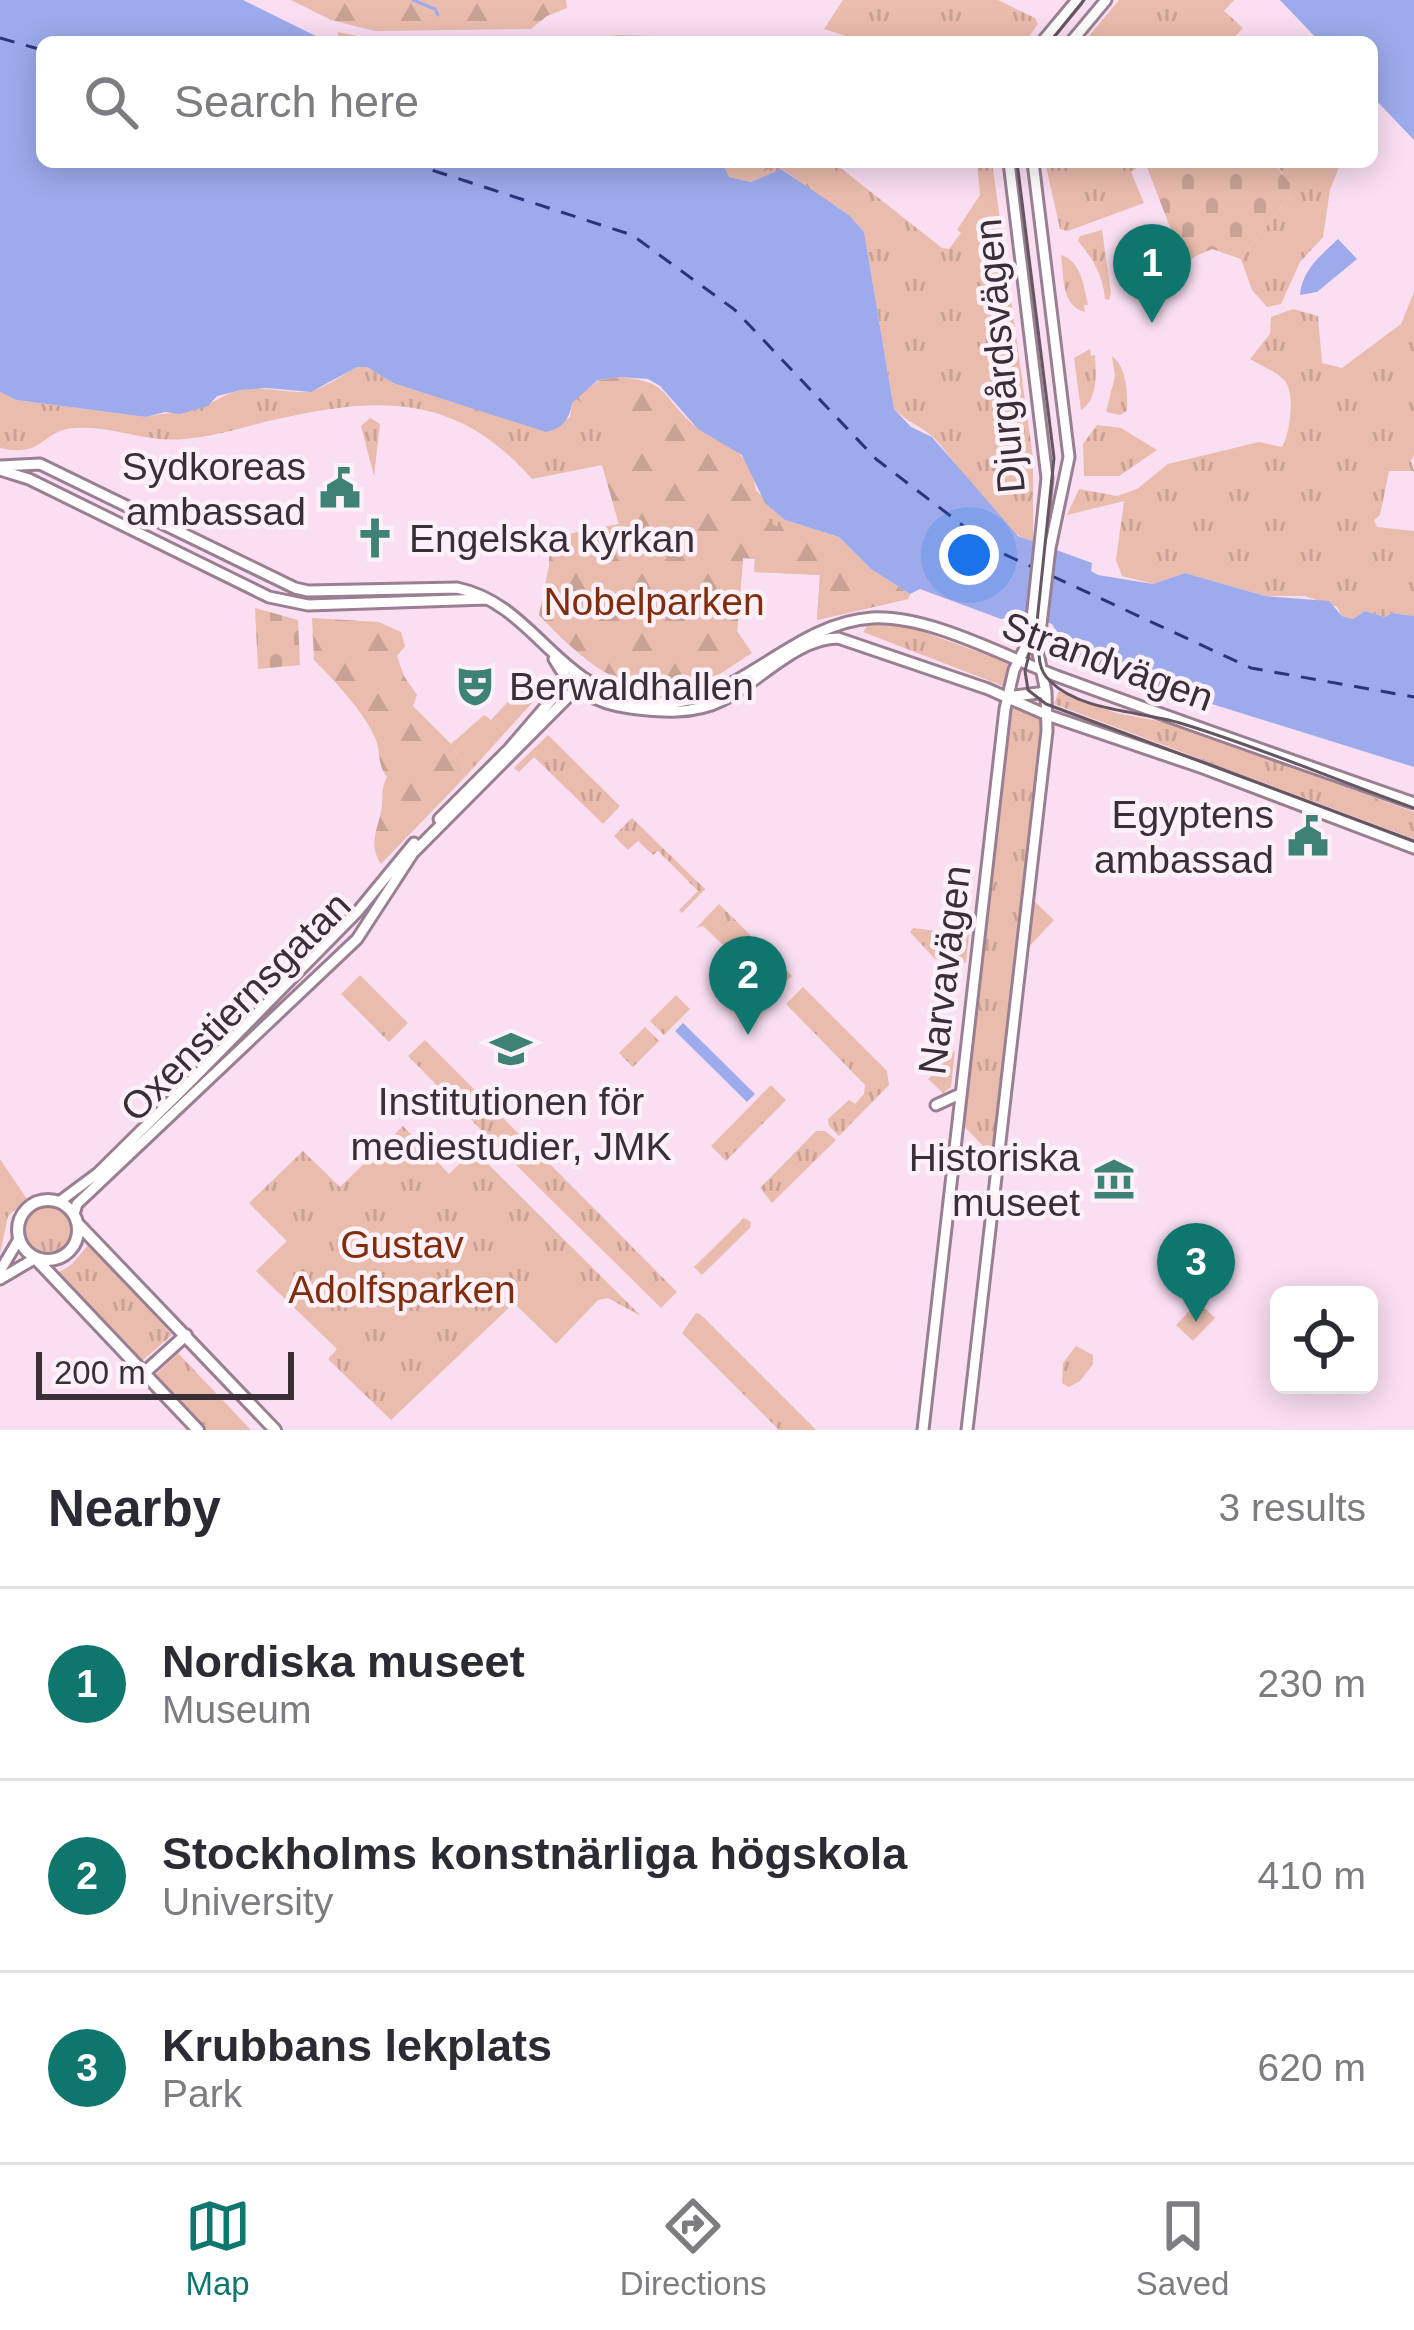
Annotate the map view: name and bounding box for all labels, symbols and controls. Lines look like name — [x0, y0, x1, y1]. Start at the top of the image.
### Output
search box — [36, 36, 1378, 168]
icon: search — [78, 69, 144, 135]
text: Search here — [174, 76, 419, 127]
street label: Djurgårdsvägen — [966, 217, 1033, 495]
pin: 1 — [1113, 224, 1191, 323]
place label: Sydkoreas ambassad — [122, 445, 306, 533]
public building icon: Sydkoreas ambassad — [317, 465, 363, 511]
church icon: Engelska kyrkan — [352, 515, 398, 561]
place label: Engelska kyrkan — [409, 517, 695, 560]
your location — [939, 525, 999, 585]
park label: Nobelparken — [543, 580, 765, 623]
street label: Strandvägen — [997, 603, 1219, 719]
theatre icon: Berwaldhallen — [452, 663, 498, 709]
place label: Berwaldhallen — [509, 665, 754, 708]
place label: Egyptens ambassad — [1094, 793, 1274, 881]
public building icon: Egyptens ambassad — [1285, 813, 1331, 859]
street label: Narvavägen — [910, 863, 979, 1077]
street label: Oxenstiernsgatan — [112, 883, 359, 1130]
pin: 2 — [709, 936, 787, 1035]
school or university icon: Institutionen för mediestudier, JMK — [488, 1026, 534, 1072]
place label: Institutionen för mediestudier, JMK — [351, 1080, 671, 1168]
place label: Historiska museet — [909, 1136, 1080, 1224]
museum icon: Historiska museet — [1091, 1156, 1137, 1202]
park label: Gustav Adolfsparken — [288, 1223, 516, 1311]
pin: 3 — [1157, 1223, 1235, 1322]
map controls — [1270, 1286, 1378, 1394]
button: locate — [1270, 1286, 1378, 1394]
scale bar — [36, 1346, 294, 1399]
text: 200 m — [54, 1354, 146, 1391]
text: Nearby — [48, 1480, 221, 1537]
text: 3 results — [1219, 1486, 1366, 1529]
text: Nordiska museet — [162, 1636, 525, 1687]
text: 1 — [76, 1662, 98, 1705]
text: 230 m — [1258, 1662, 1366, 1705]
text: Museum — [162, 1688, 312, 1731]
text: Stockholms konstnärliga högskola — [162, 1828, 907, 1879]
text: 2 — [76, 1854, 98, 1897]
text: 410 m — [1258, 1854, 1366, 1897]
text: University — [162, 1880, 333, 1923]
text: Krubbans lekplats — [162, 2020, 552, 2071]
text: 3 — [76, 2046, 98, 2089]
text: 620 m — [1258, 2046, 1366, 2089]
text: Park — [162, 2072, 242, 2115]
tab: Map — [185, 2193, 251, 2303]
tab: Directions — [620, 2193, 767, 2303]
tab: Saved — [1136, 2193, 1229, 2303]

